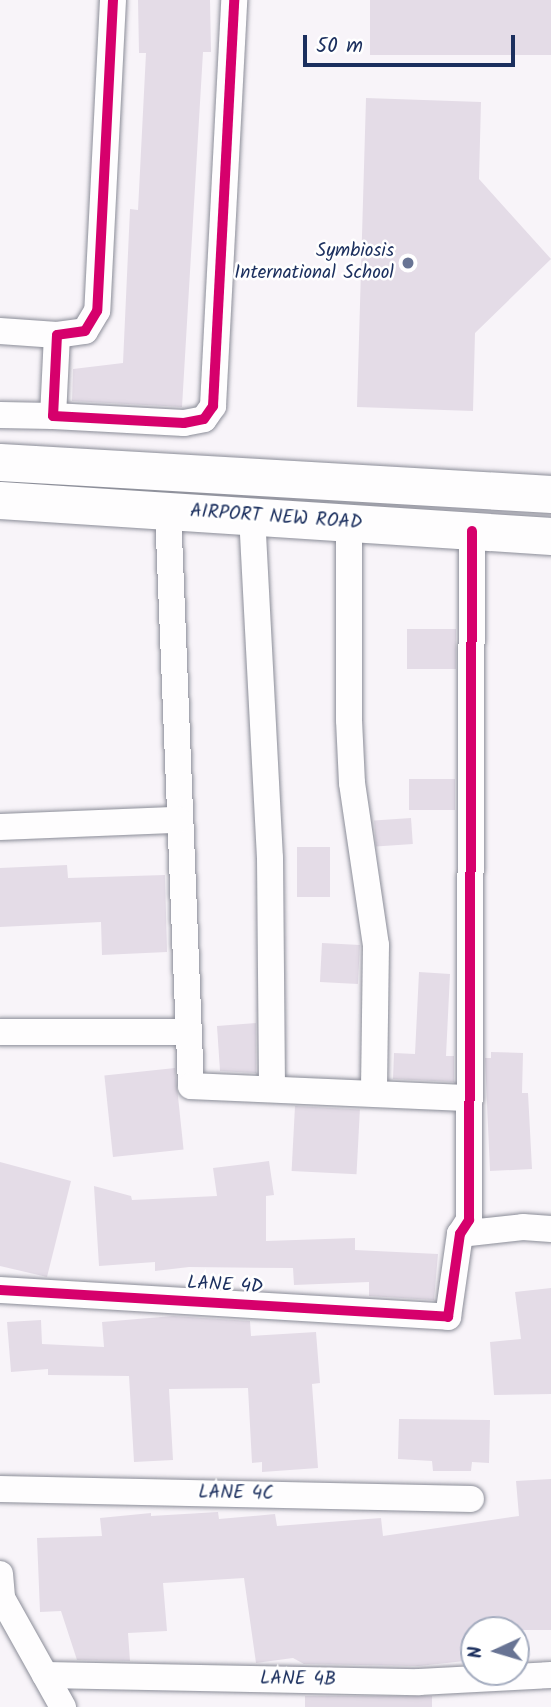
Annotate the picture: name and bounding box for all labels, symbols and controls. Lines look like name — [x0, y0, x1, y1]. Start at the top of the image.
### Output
scale bar — [306, 21, 518, 65]
text: 50 m — [316, 30, 363, 63]
place label: Symbiosis International School — [234, 241, 394, 285]
marker: Symbiosis International School — [400, 255, 416, 271]
street label: AIRPORT NEW ROAD — [189, 501, 363, 535]
street label: LANE 4D — [186, 1273, 264, 1299]
street label: LANE 4C — [198, 1482, 274, 1506]
north arrow — [460, 1616, 530, 1686]
text: N — [461, 1645, 491, 1659]
street label: LANE 4B — [260, 1668, 336, 1692]

